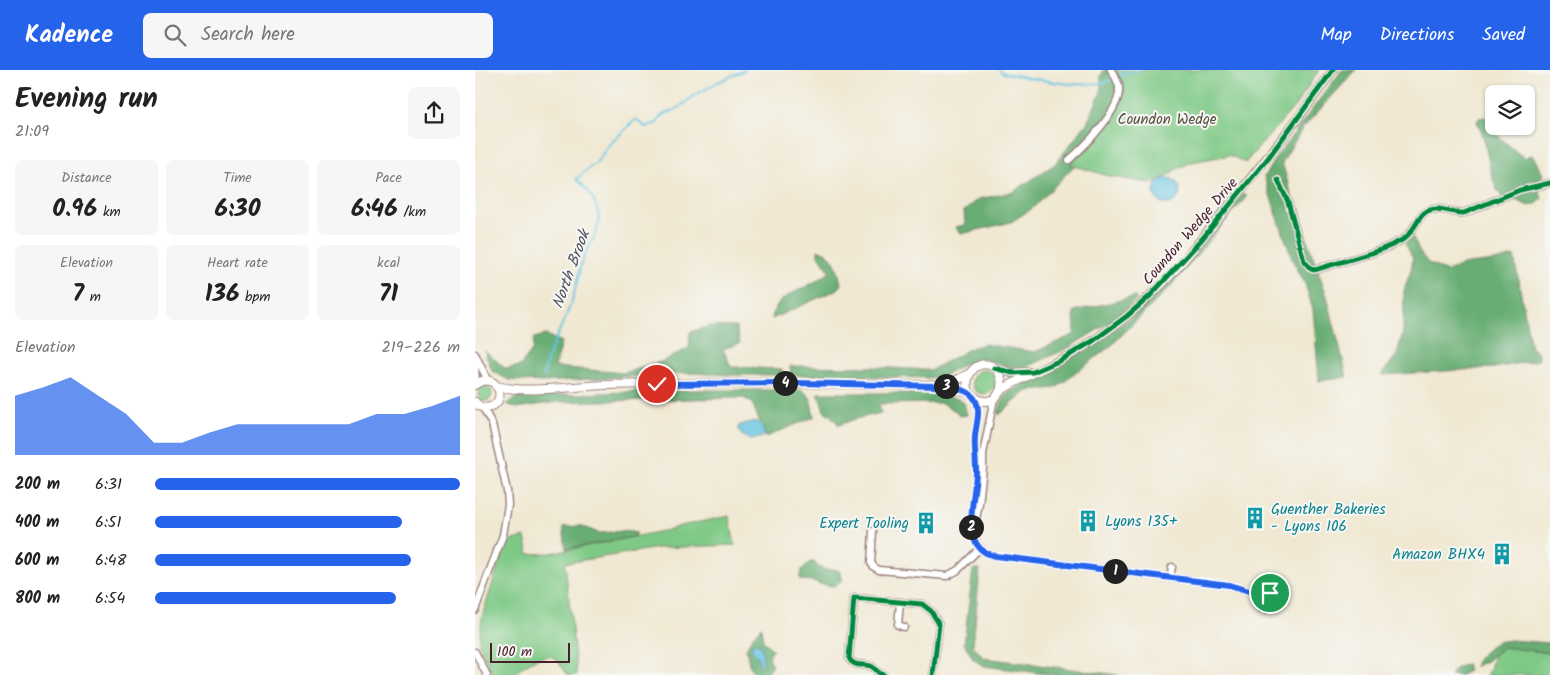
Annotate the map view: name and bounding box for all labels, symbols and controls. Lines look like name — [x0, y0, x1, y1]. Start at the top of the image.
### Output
search box — [143, 13, 493, 58]
text: Kadence — [25, 16, 113, 55]
text: Search here — [201, 20, 295, 50]
icon: search — [161, 21, 189, 49]
text: Map — [1320, 21, 1352, 50]
text: Directions — [1380, 21, 1454, 50]
text: Saved — [1482, 21, 1525, 50]
text: Evening run — [15, 77, 158, 122]
map controls — [1485, 85, 1535, 135]
button: layers — [1485, 85, 1535, 135]
button: share — [408, 87, 460, 139]
park label: Coundon Wedge — [1117, 108, 1217, 132]
text: 21:09 — [15, 119, 49, 144]
text: Distance — [61, 167, 112, 189]
text: Time — [223, 167, 252, 189]
text: Pace — [375, 167, 402, 189]
street label: Coundon Wedge Drive — [1137, 172, 1245, 291]
text: 0.96 — [52, 189, 97, 229]
text: 6:30 — [214, 189, 261, 229]
text: 6:46 — [351, 189, 398, 229]
text: km — [97, 201, 121, 223]
text: /km — [398, 201, 426, 223]
water label: North Brook — [546, 224, 598, 312]
text: Elevation — [60, 252, 113, 274]
text: Heart rate — [207, 252, 268, 274]
text: kcal — [377, 252, 400, 274]
text: 7 — [72, 274, 84, 314]
text: 136 — [205, 274, 239, 314]
text: 71 — [379, 274, 398, 314]
text: m — [84, 286, 101, 308]
text: bpm — [239, 286, 270, 308]
text: Elevation — [15, 335, 76, 360]
text: 219–226 m — [381, 335, 460, 360]
pin — [636, 363, 678, 405]
icon: check — [643, 370, 671, 398]
pin: 4 — [773, 370, 797, 396]
text: 4 — [782, 372, 789, 394]
pin: 3 — [933, 374, 959, 398]
text: 3 — [943, 375, 950, 397]
text: 200 m — [15, 472, 60, 497]
text: 6:31 — [95, 472, 122, 497]
place label: Guenther Bakeries - Lyons 106 — [1271, 498, 1386, 539]
building icon: Guenther Bakeries - Lyons 106 — [1242, 505, 1268, 531]
building icon: Lyons 135+ — [1075, 508, 1101, 534]
text: 400 m — [15, 510, 59, 535]
text: 6:51 — [95, 510, 121, 535]
building icon: Expert Tooling — [913, 510, 939, 536]
place label: Lyons 135+ — [1105, 510, 1179, 534]
place label: Expert Tooling — [819, 512, 909, 536]
pin: 2 — [959, 514, 983, 540]
text: 2 — [967, 516, 976, 538]
building icon: Amazon BHX4 — [1489, 541, 1515, 567]
place label: Amazon BHX4 — [1392, 543, 1485, 567]
text: 600 m — [15, 548, 59, 573]
text: 6:48 — [95, 548, 126, 573]
pin: 1 — [1103, 558, 1127, 584]
text: 1 — [1113, 560, 1118, 582]
pin — [1249, 572, 1291, 614]
icon: arrive — [1256, 579, 1284, 607]
text: 800 m — [15, 586, 60, 611]
text: 6:54 — [95, 586, 125, 611]
scale bar — [490, 640, 570, 663]
text: 100 m — [497, 641, 532, 663]

